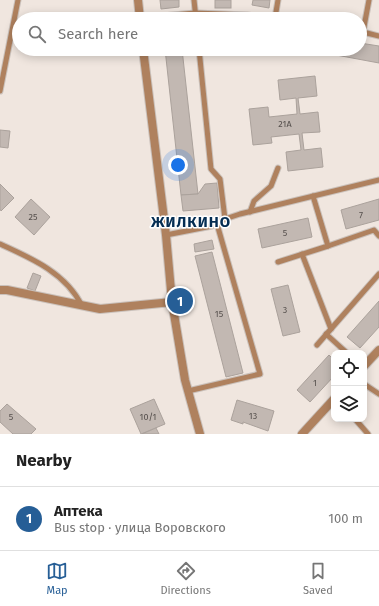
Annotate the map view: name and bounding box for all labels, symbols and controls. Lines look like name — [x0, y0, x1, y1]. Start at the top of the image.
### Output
search box — [12, 12, 367, 56]
icon: search — [26, 23, 48, 45]
text: Search here — [58, 25, 138, 43]
house number: 21А — [278, 119, 292, 129]
your location — [168, 155, 188, 175]
house number: 7 — [359, 210, 363, 220]
house number: 25 — [29, 212, 38, 222]
district label: ЖИЛКИНО — [150, 213, 231, 231]
house number: 5 — [283, 228, 288, 238]
pin: 1 — [167, 286, 193, 316]
house number: 3 — [283, 305, 287, 315]
house number: 15 — [215, 309, 224, 319]
map controls — [331, 350, 367, 422]
button: locate — [331, 350, 367, 386]
house number: 1 — [313, 378, 317, 388]
button: layers — [331, 386, 367, 422]
house number: 13 — [249, 411, 257, 421]
house number: 5 — [9, 412, 14, 422]
house number: 10/1 — [140, 412, 156, 422]
text: Nearby — [16, 450, 71, 471]
text: Аптека — [54, 502, 103, 520]
text: 1 — [26, 511, 32, 526]
text: 100 m — [328, 511, 363, 526]
text: Bus stop · улица Воровского — [54, 520, 226, 535]
tab: Map — [46, 560, 68, 597]
tab: Directions — [160, 560, 211, 597]
tab: Saved — [303, 560, 333, 597]

